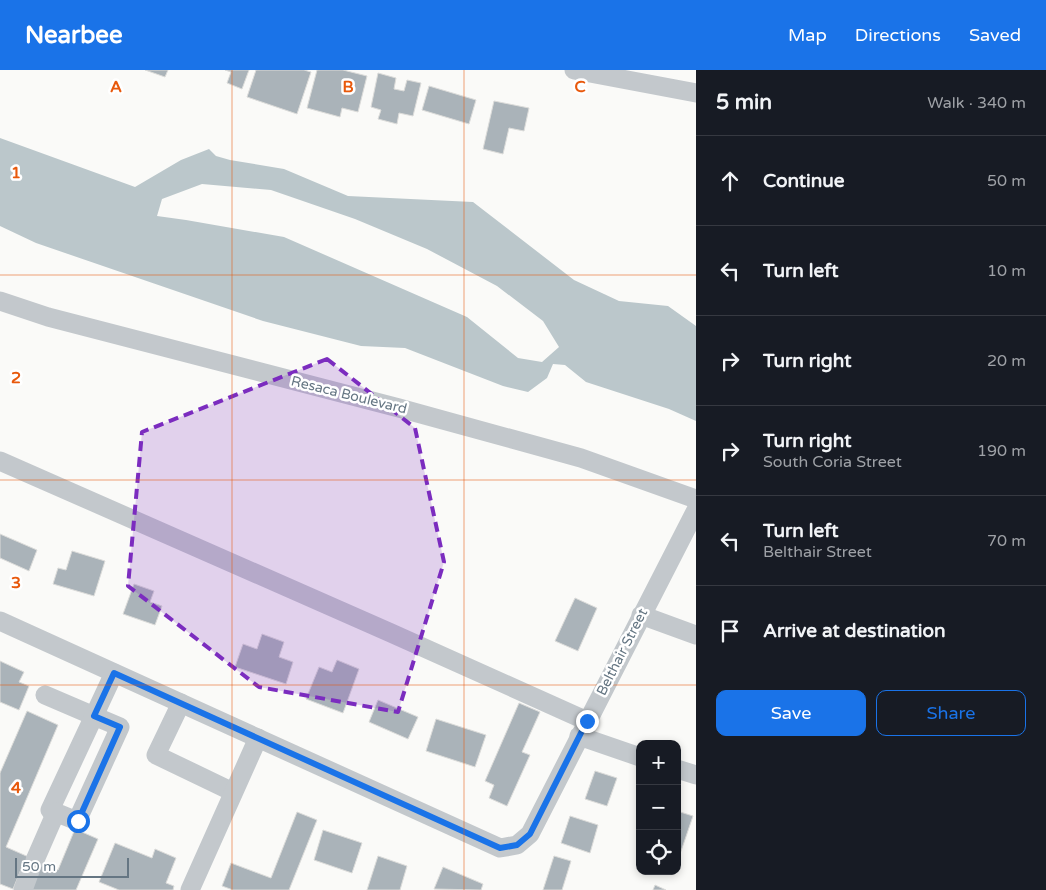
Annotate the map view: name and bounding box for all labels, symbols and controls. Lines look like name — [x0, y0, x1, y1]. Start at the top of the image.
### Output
text: Nearbee — [25, 21, 123, 50]
text: Map — [788, 24, 827, 46]
text: Directions — [855, 24, 941, 46]
text: Saved — [969, 24, 1021, 46]
text: A — [110, 77, 122, 97]
text: B — [342, 77, 354, 97]
text: C — [574, 77, 586, 97]
text: 5 min — [716, 90, 772, 115]
text: Walk · 340 m — [927, 93, 1026, 113]
text: 1 — [11, 163, 21, 183]
icon: ahead — [716, 167, 744, 195]
text: Continue — [763, 170, 845, 192]
text: 50 m — [987, 171, 1026, 191]
icon: left — [716, 257, 744, 285]
text: Turn left — [763, 260, 839, 282]
text: 10 m — [987, 261, 1026, 281]
icon: right — [716, 347, 744, 375]
text: Turn right — [763, 350, 851, 372]
text: 20 m — [987, 351, 1026, 371]
text: 2 — [11, 368, 21, 388]
street label: Resaca Boulevard — [289, 372, 409, 418]
text: Turn right — [763, 430, 851, 452]
icon: right — [716, 437, 744, 465]
text: 190 m — [977, 441, 1026, 461]
text: South Coria Street — [763, 452, 902, 472]
text: Turn left — [763, 520, 839, 542]
icon: left — [716, 527, 744, 555]
text: 70 m — [987, 531, 1026, 551]
text: Belthair Street — [763, 542, 872, 562]
text: 3 — [11, 573, 21, 593]
street label: Belthair Street — [593, 605, 651, 698]
icon: arrive — [716, 617, 744, 645]
text: Arrive at destination — [763, 620, 946, 642]
button: Save — [716, 690, 866, 736]
button: Share — [876, 690, 1026, 736]
route end — [576, 710, 599, 733]
map controls — [636, 740, 681, 875]
button: + — [636, 740, 681, 785]
text: 4 — [11, 778, 21, 798]
button: − — [636, 785, 681, 830]
route start — [67, 810, 90, 833]
button: locate — [636, 830, 681, 875]
scale bar — [15, 855, 129, 878]
text: 50 m — [22, 858, 56, 875]

